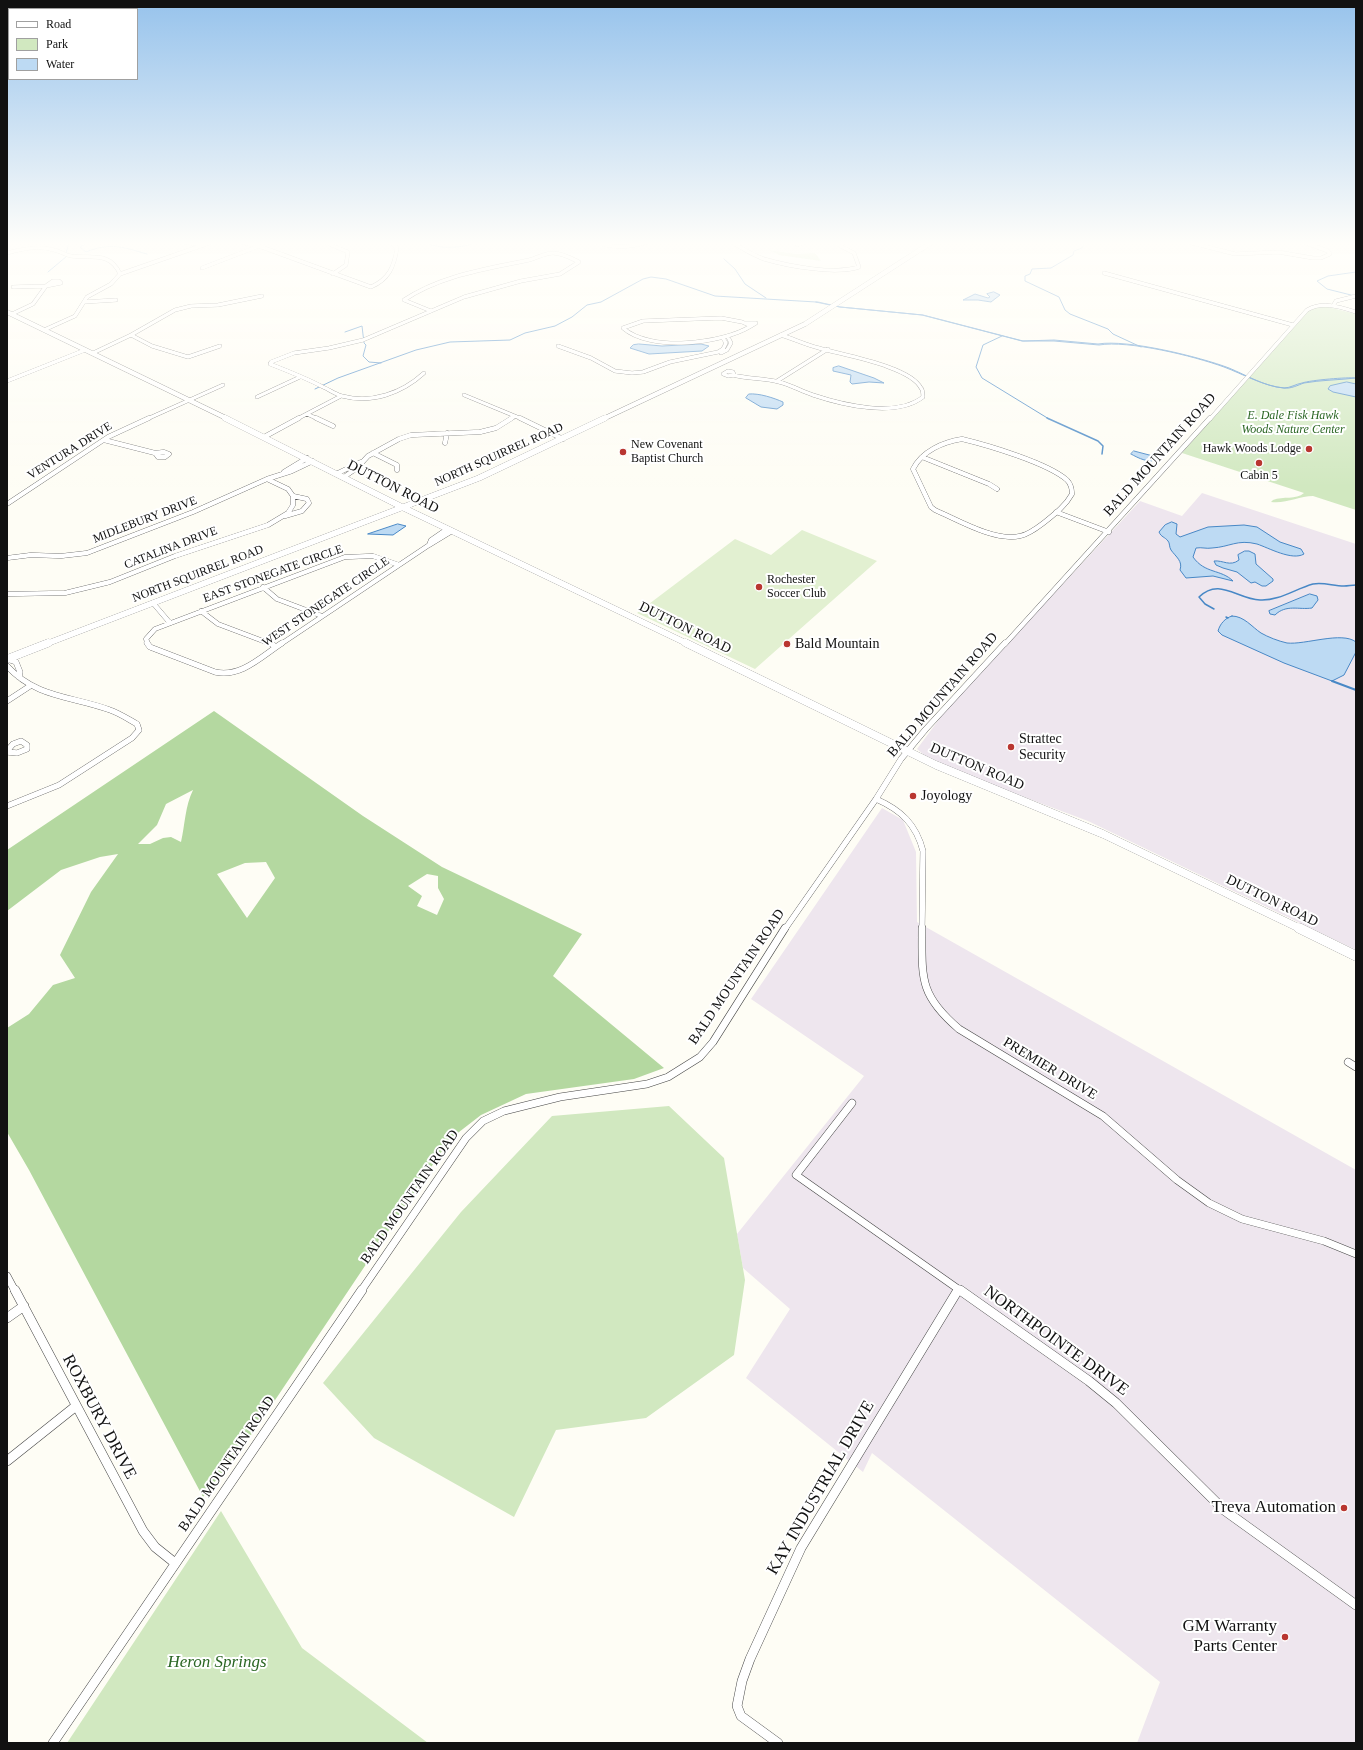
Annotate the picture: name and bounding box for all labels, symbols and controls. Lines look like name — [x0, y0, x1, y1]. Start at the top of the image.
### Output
legend — [8, 8, 138, 80]
text: Road — [46, 17, 71, 31]
text: Park — [46, 37, 68, 51]
text: Water — [46, 57, 74, 71]
street label: BALD MOUNTAIN ROAD — [1100, 390, 1220, 520]
park label: E. Dale Fisk Hawk Woods Nature Center — [1241, 409, 1345, 437]
street label: VENTURA DRIVE — [25, 419, 115, 483]
street label: NORTH SQUIRREL ROAD — [432, 420, 566, 490]
place label: New Covenant Baptist Church — [631, 438, 703, 466]
place label: Hawk Woods Lodge — [1203, 442, 1301, 456]
marker: Hawk Woods Lodge — [1304, 444, 1314, 454]
marker: New Covenant Baptist Church — [618, 447, 628, 457]
street label: DUTTON ROAD — [344, 457, 442, 517]
marker: Cabin 5 — [1254, 458, 1264, 468]
place label: Cabin 5 — [1240, 469, 1278, 483]
street label: MIDLEBURY DRIVE — [91, 494, 199, 546]
street label: CATALINA DRIVE — [122, 524, 220, 572]
street label: NORTH SQUIRREL ROAD — [130, 542, 266, 606]
street label: EAST STONEGATE CIRCLE — [201, 542, 345, 606]
street label: WEST STONEGATE CIRCLE — [260, 554, 392, 650]
place label: Rochester Soccer Club — [767, 573, 826, 601]
marker: Rochester Soccer Club — [754, 582, 764, 592]
street label: DUTTON ROAD — [636, 598, 734, 658]
street label: BALD MOUNTAIN ROAD — [884, 629, 1002, 761]
place label: Bald Mountain — [795, 636, 879, 652]
marker: Bald Mountain — [782, 639, 792, 649]
place label: Strattec Security — [1019, 731, 1066, 764]
street label: DUTTON ROAD — [927, 740, 1027, 794]
marker: Strattec Security — [1006, 742, 1016, 752]
place label: Joyology — [921, 788, 972, 804]
marker: Joyology — [908, 791, 918, 801]
street label: DUTTON ROAD — [1223, 871, 1321, 931]
street label: BALD MOUNTAIN ROAD — [685, 906, 789, 1048]
street label: PREMIER DRIVE — [1000, 1034, 1100, 1104]
street label: BALD MOUNTAIN ROAD — [357, 1127, 463, 1267]
street label: NORTHPOINTE DRIVE — [980, 1282, 1132, 1400]
street label: ROXBURY DRIVE — [58, 1351, 140, 1483]
street label: BALD MOUNTAIN ROAD — [175, 1393, 279, 1535]
street label: KAY INDUSTRIAL DRIVE — [763, 1397, 879, 1579]
place label: Treva Automation — [1211, 1498, 1336, 1518]
marker: Treva Automation — [1339, 1503, 1349, 1513]
place label: GM Warranty Parts Center — [1183, 1617, 1277, 1657]
marker: GM Warranty Parts Center — [1280, 1632, 1290, 1642]
park label: Heron Springs — [167, 1653, 267, 1673]

